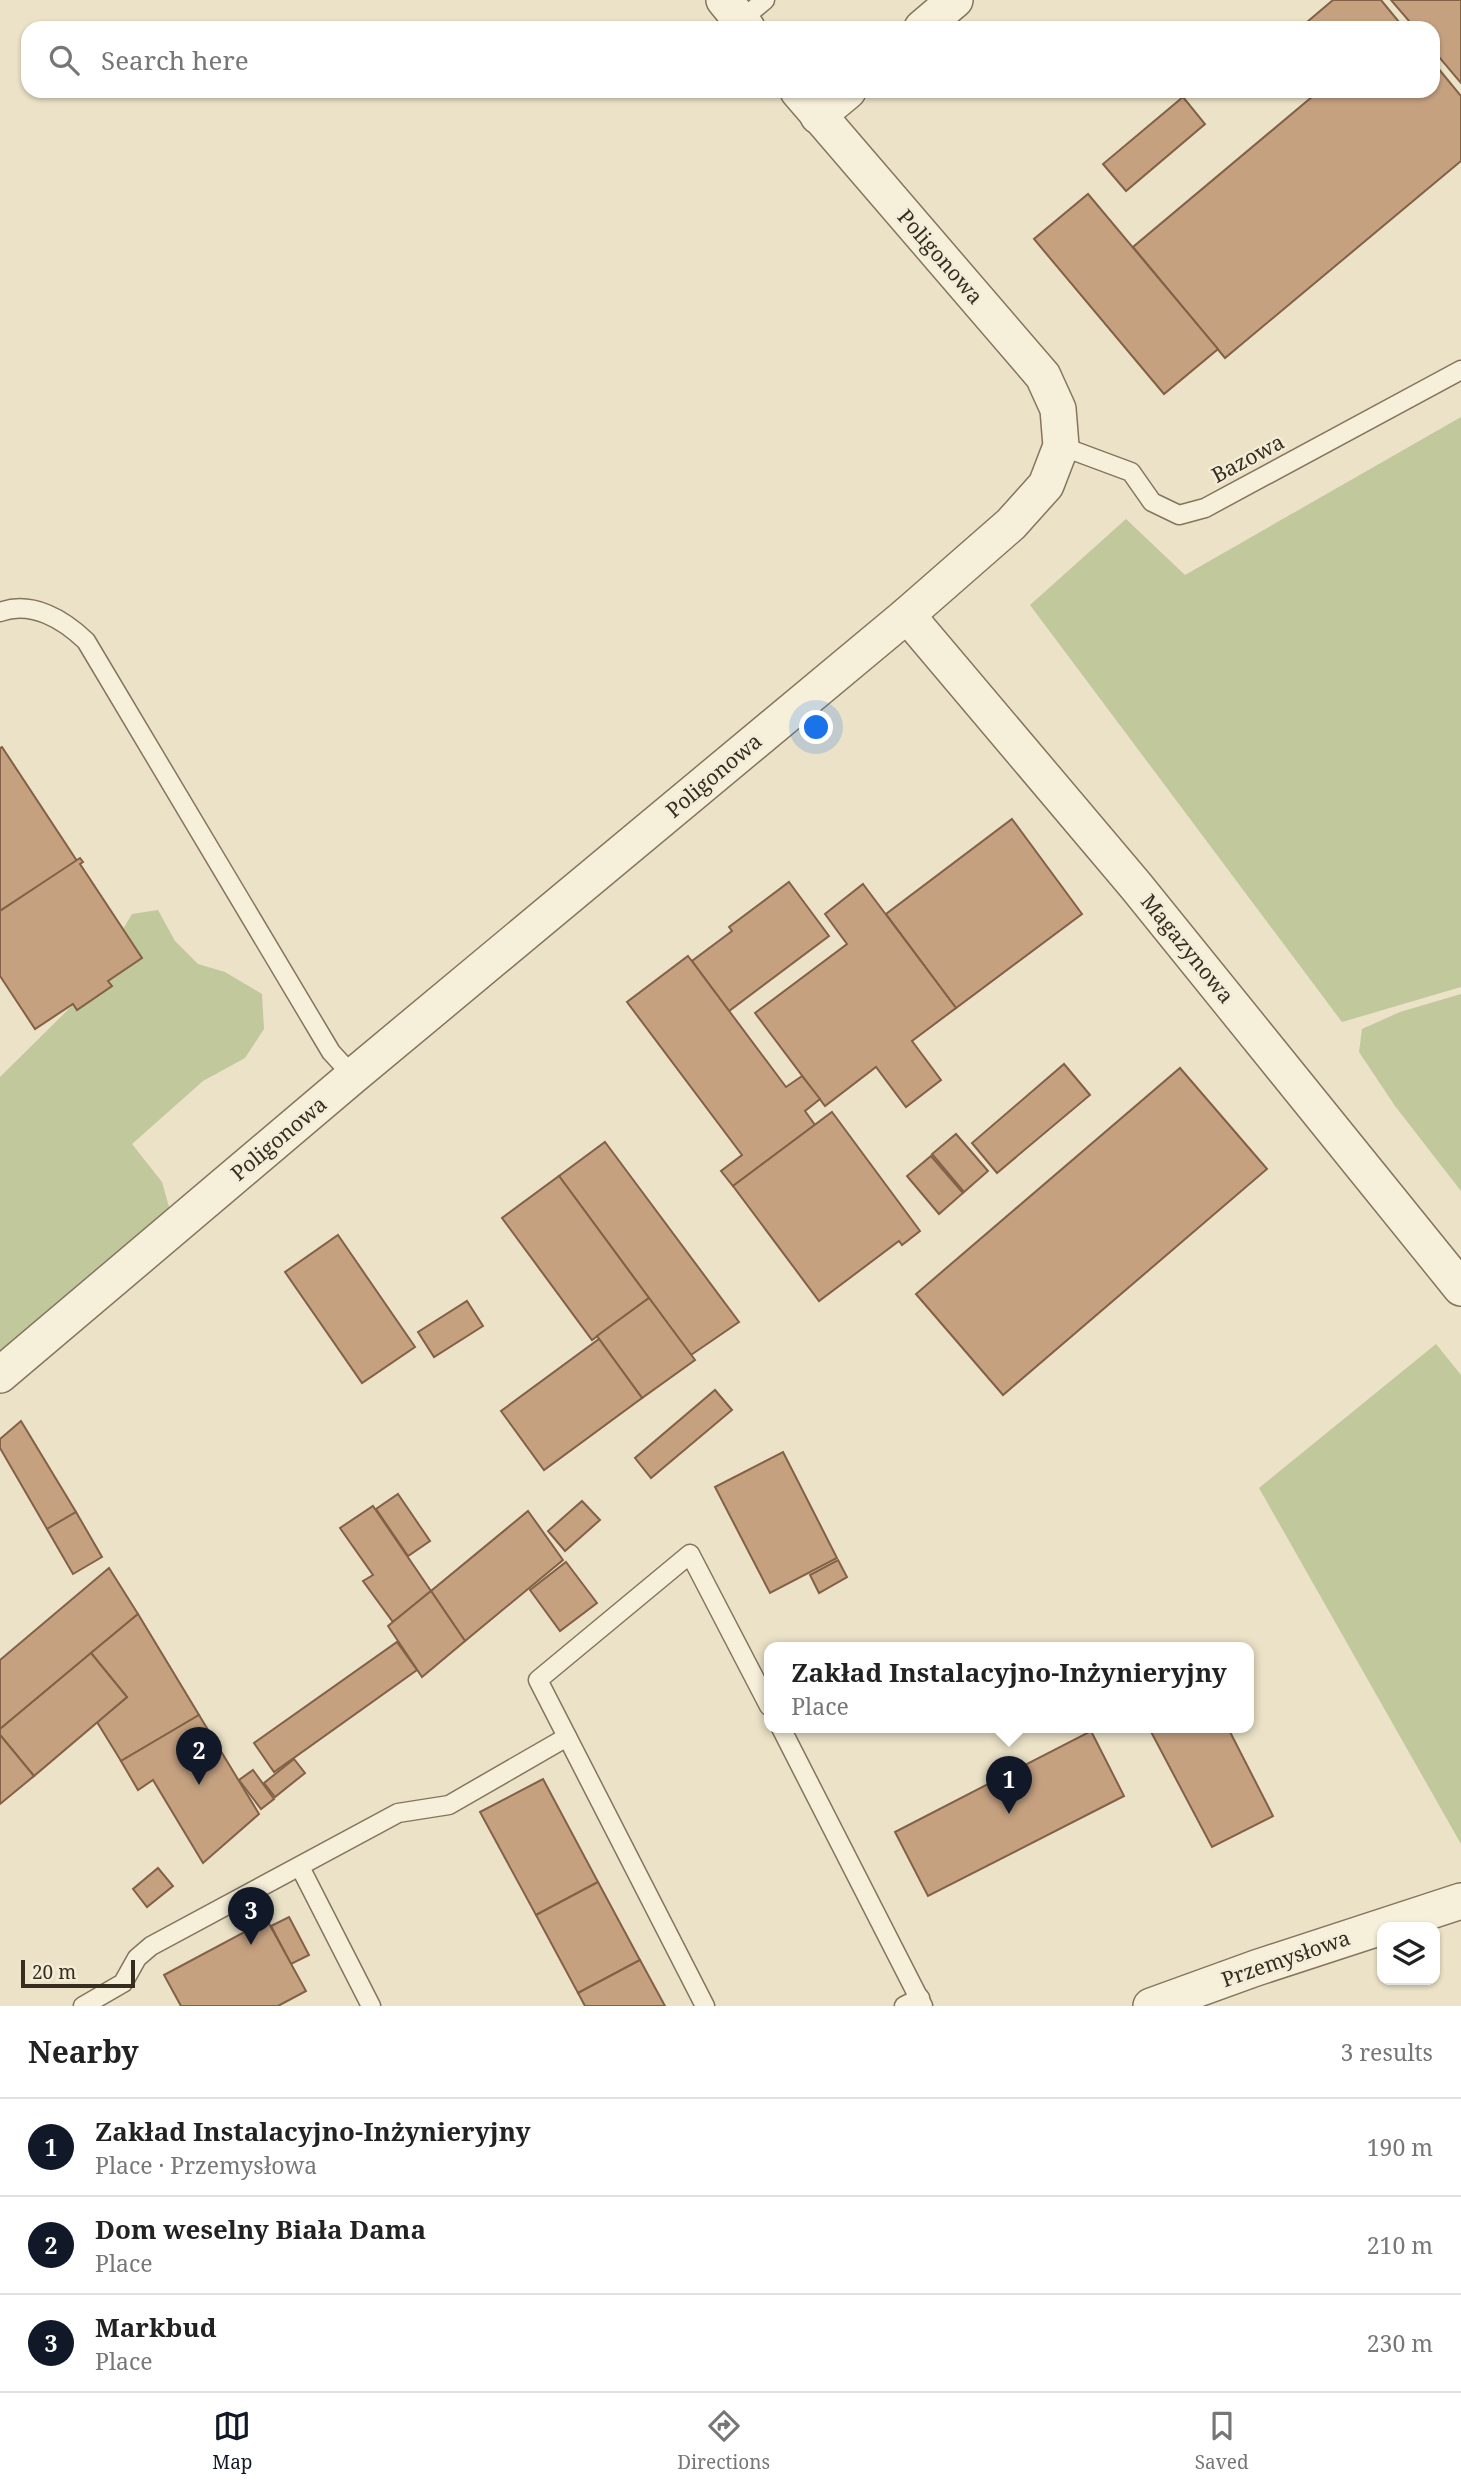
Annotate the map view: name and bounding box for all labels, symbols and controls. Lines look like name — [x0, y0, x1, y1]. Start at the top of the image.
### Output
search box — [21, 21, 1440, 98]
icon: search — [45, 41, 83, 79]
text: Search here — [101, 42, 249, 78]
street label: Poligonowa — [892, 203, 990, 310]
street label: Bazowa — [1206, 427, 1289, 489]
your location — [799, 710, 833, 744]
street label: Poligonowa — [660, 727, 767, 824]
street label: Magazynowa — [1135, 888, 1240, 1009]
street label: Poligonowa — [225, 1090, 332, 1187]
popup — [764, 1642, 1254, 1733]
text: Zakład Instalacyjno-Inżynieryjny — [791, 1654, 1227, 1690]
text: Place — [791, 1690, 849, 1722]
pin: 2 — [176, 1727, 222, 1785]
pin: 1 — [986, 1756, 1032, 1814]
pin: 3 — [228, 1887, 274, 1945]
map controls — [1377, 1922, 1440, 1985]
button: layers — [1377, 1922, 1440, 1985]
street label: Przemysłowa — [1218, 1923, 1354, 1993]
scale bar — [21, 1957, 135, 1989]
text: 20 m — [32, 1959, 76, 1985]
text: Nearby — [28, 2031, 139, 2072]
text: 3 results — [1340, 2036, 1433, 2068]
text: Zakład Instalacyjno-Inżynieryjny — [95, 2113, 531, 2149]
text: 1 — [45, 2131, 58, 2163]
text: 190 m — [1367, 2131, 1433, 2163]
text: Place · Przemysłowa — [95, 2149, 317, 2181]
text: Dom weselny Biała Dama — [95, 2211, 426, 2247]
text: 2 — [45, 2229, 58, 2261]
text: 210 m — [1367, 2229, 1433, 2261]
text: Place — [95, 2247, 153, 2279]
text: Markbud — [95, 2309, 217, 2345]
text: 3 — [45, 2327, 58, 2359]
text: 230 m — [1367, 2327, 1433, 2359]
text: Place — [95, 2345, 153, 2377]
tab: Map — [212, 2407, 253, 2475]
tab: Directions — [677, 2407, 770, 2475]
tab: Saved — [1195, 2407, 1249, 2475]

